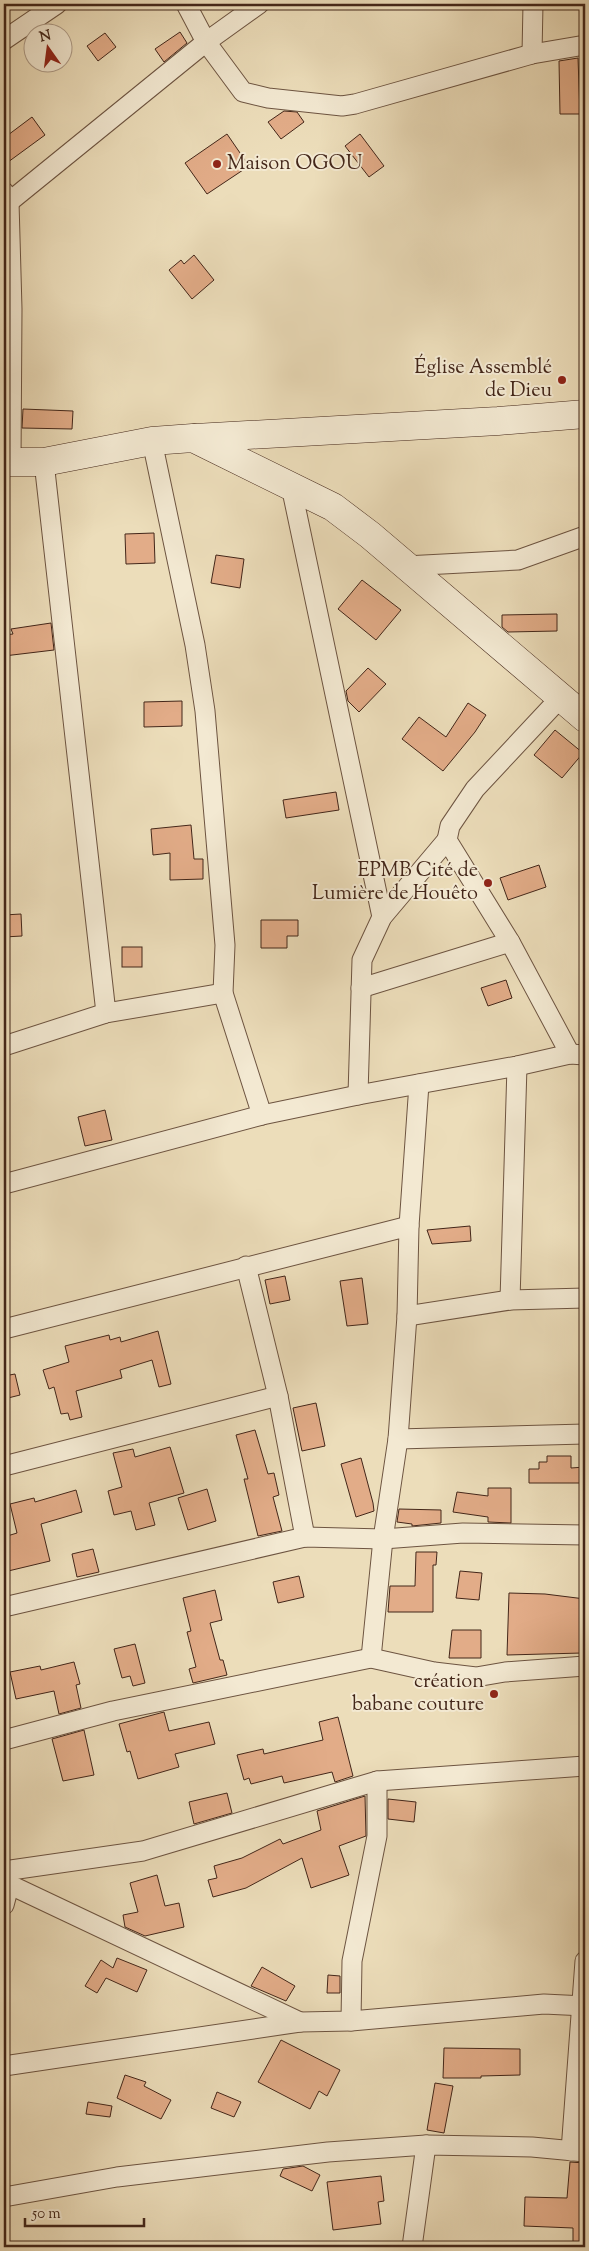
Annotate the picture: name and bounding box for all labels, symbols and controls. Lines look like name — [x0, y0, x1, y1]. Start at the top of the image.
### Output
north arrow — [22, 22, 72, 72]
text: N — [37, 26, 53, 48]
place label: Maison OGOU — [227, 150, 362, 179]
marker: Maison OGOU — [211, 158, 223, 170]
place label: Église Assemblé de Dieu — [414, 353, 552, 406]
marker: Église Assemblé de Dieu — [556, 374, 568, 386]
place label: EPMB Cité de Lumière de Houêto — [312, 857, 478, 909]
marker: EPMB Cité de Lumière de Houêto — [482, 877, 494, 889]
place label: création babane couture — [352, 1668, 484, 1720]
marker: création babane couture — [488, 1688, 500, 1700]
scale bar — [25, 2196, 144, 2228]
text: 50 m — [31, 2204, 61, 2225]

